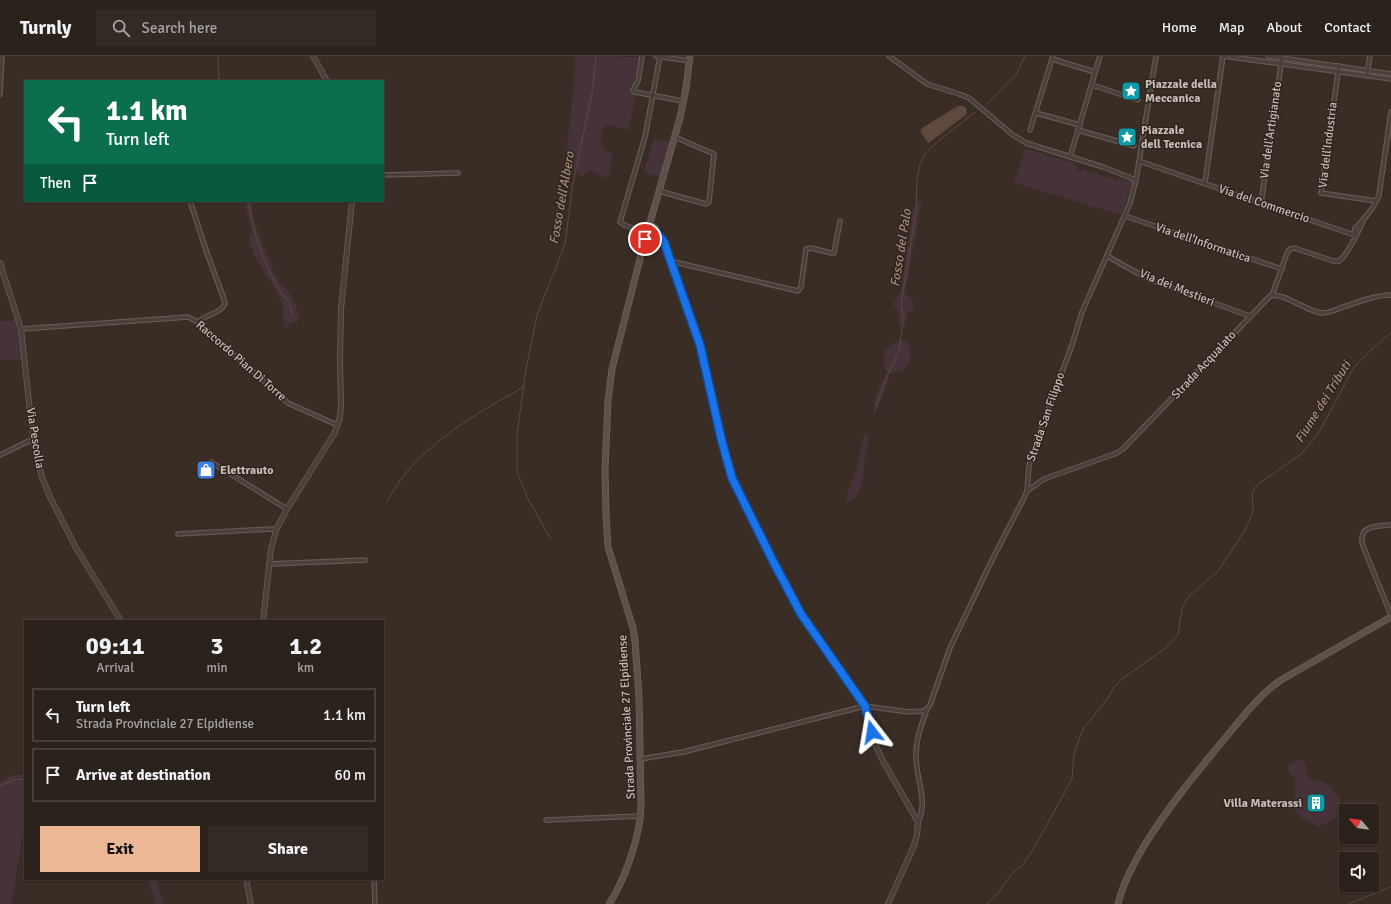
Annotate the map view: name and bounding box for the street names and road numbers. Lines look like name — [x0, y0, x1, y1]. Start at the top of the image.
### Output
street label: Via dell'Artigianato — [1257, 80, 1285, 180]
street label: Via dell'Industria — [1315, 101, 1341, 189]
street label: Via del Commercio — [1216, 181, 1312, 227]
street label: Via dell'Informatica — [1153, 220, 1253, 266]
street label: Via dei Mestieri — [1137, 266, 1217, 310]
street label: Raccordo Pian Di Torre — [193, 318, 289, 404]
street label: Strada Acqualato — [1168, 328, 1240, 402]
street label: Strada San Filippo — [1024, 370, 1068, 464]
street label: Via Pescolla — [23, 406, 47, 470]
street label: Strada Provinciale 27 Elpidiense — [615, 635, 639, 799]

